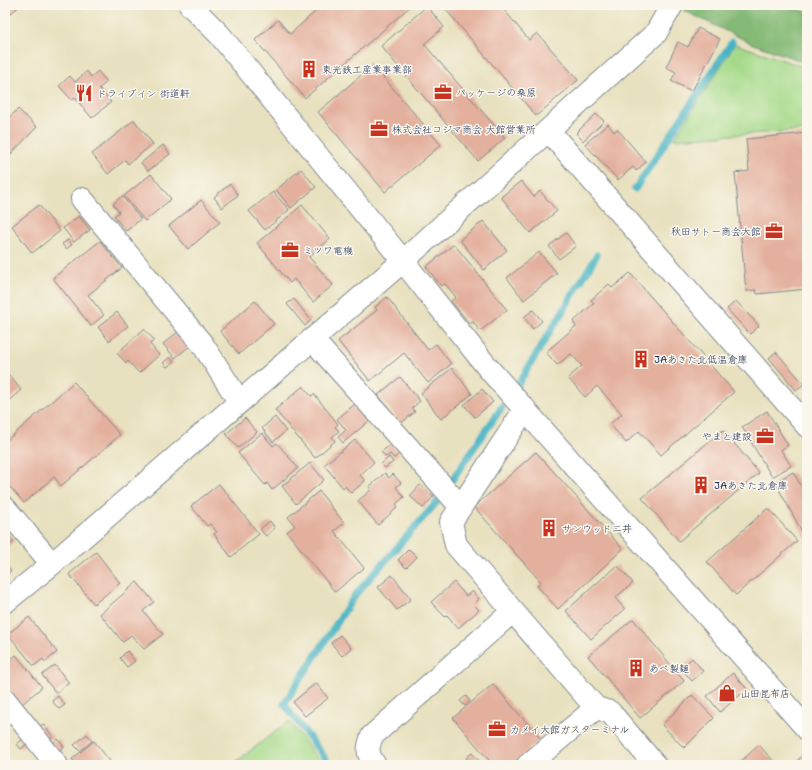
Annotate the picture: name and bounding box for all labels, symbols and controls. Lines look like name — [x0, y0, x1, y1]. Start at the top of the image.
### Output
building icon: 東光鉄工産業事業部 — [299, 59, 319, 79]
place label: 東光鉄工産業事業部 — [322, 63, 412, 76]
office icon: パッケージの桑原 — [433, 82, 453, 102]
restaurant icon: ドライブイン 街道軒 — [74, 83, 94, 103]
place label: パッケージの桑原 — [456, 86, 536, 99]
place label: ドライブイン 街道軒 — [97, 87, 190, 100]
office icon: 株式会社コジマ商会 大館営業所 — [369, 119, 389, 139]
place label: 株式会社コジマ商会 大館営業所 — [392, 123, 535, 136]
office icon: 秋田サトー商会大館 — [764, 221, 784, 241]
place label: 秋田サトー商会大館 — [671, 225, 761, 238]
office icon: ミツワ電機 — [280, 240, 300, 260]
place label: ミツワ電機 — [303, 244, 353, 257]
building icon: JAあきた北低温倉庫 — [631, 349, 651, 369]
place label: JAあきた北低温倉庫 — [654, 353, 747, 366]
office icon: やまと建設 — [755, 426, 775, 446]
place label: やまと建設 — [702, 430, 752, 443]
building icon: JAあきた北倉庫 — [691, 475, 711, 495]
place label: JAあきた北倉庫 — [714, 479, 787, 492]
building icon: サンウッド二井 — [539, 518, 559, 538]
place label: サンウッド二井 — [562, 522, 632, 535]
building icon: あべ製麺 — [626, 658, 646, 678]
place label: あべ製麺 — [649, 662, 689, 675]
shop icon: 山田昆布店 — [717, 683, 737, 703]
place label: 山田昆布店 — [740, 687, 790, 700]
office icon: カメイ大館ガスターミナル — [487, 719, 507, 739]
place label: カメイ大館ガスターミナル — [510, 723, 630, 736]

